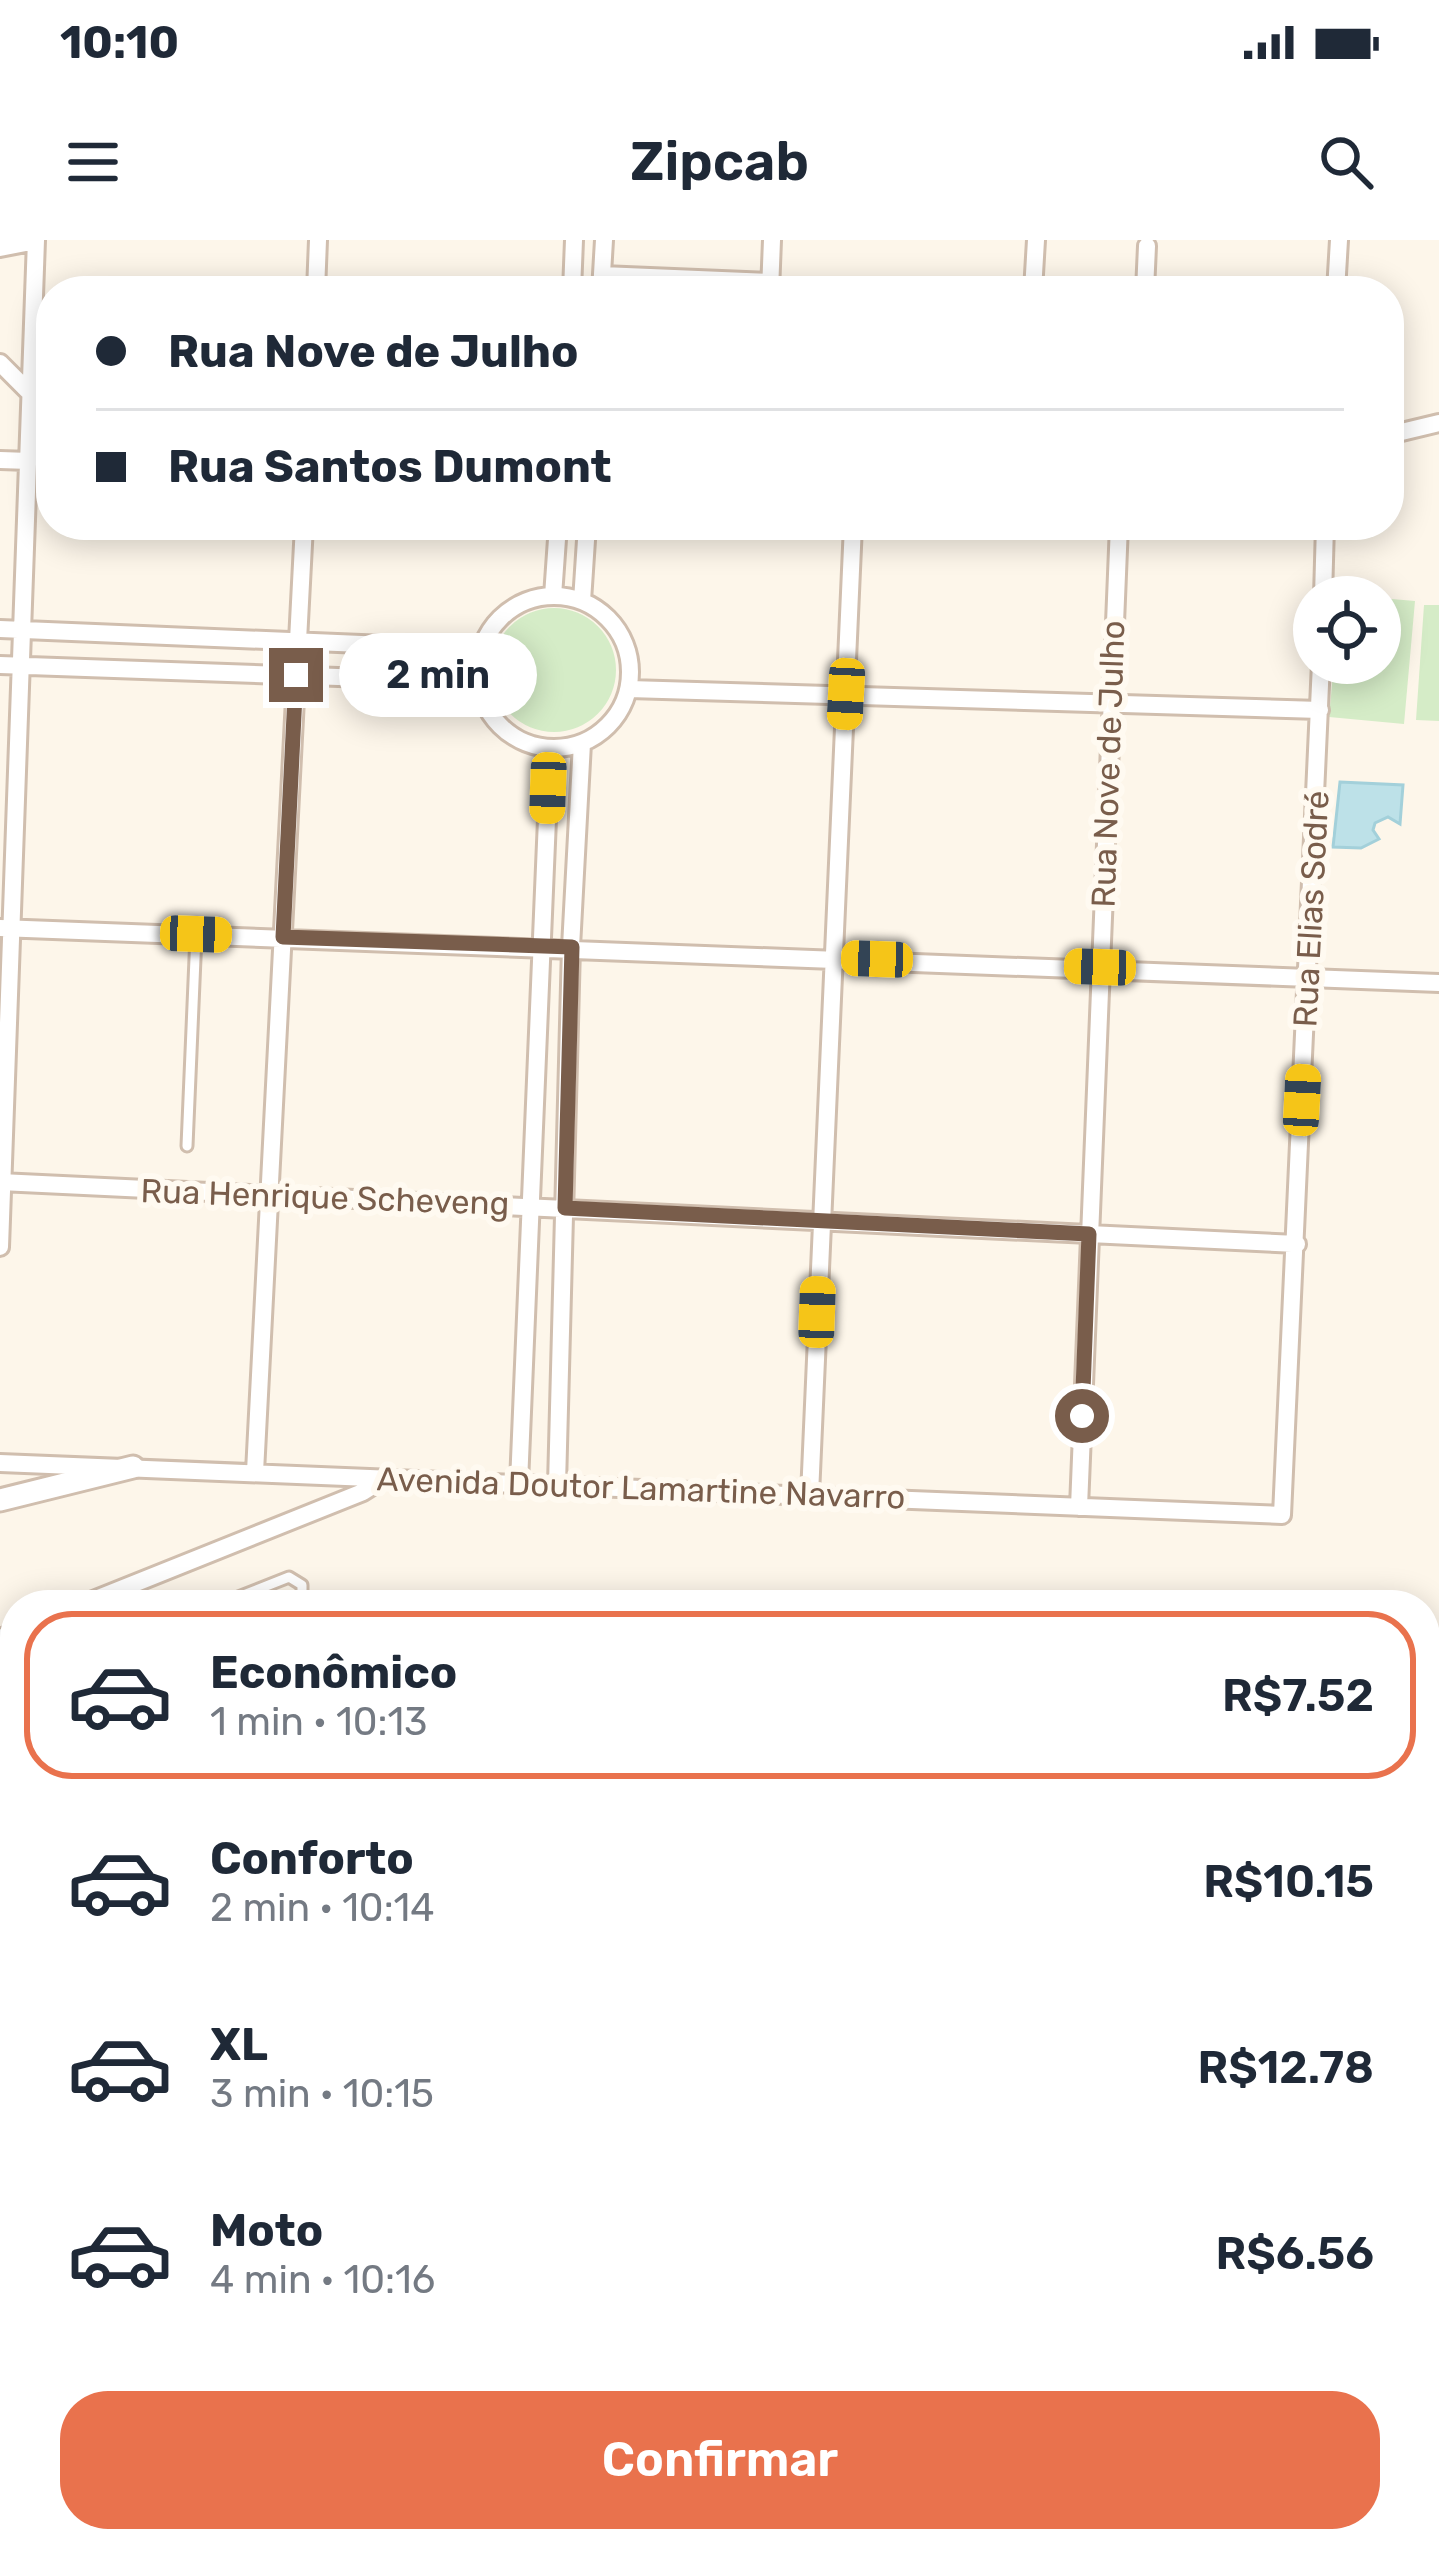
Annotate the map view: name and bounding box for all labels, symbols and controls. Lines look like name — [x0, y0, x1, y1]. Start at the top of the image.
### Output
text: 10:10 — [60, 16, 179, 69]
icon: menu — [60, 129, 126, 195]
icon: search — [1313, 129, 1379, 195]
text: Zipcab — [630, 130, 809, 194]
text: Rua Nove de Julho — [168, 325, 579, 378]
text: Rua Santos Dumont — [168, 440, 612, 493]
map controls — [1293, 576, 1401, 684]
button: locate — [1293, 576, 1401, 684]
street label: Rua Nove de Julho — [1084, 620, 1132, 908]
callout: 2 min — [338, 633, 536, 717]
route end — [269, 648, 323, 702]
text: 2 min — [386, 652, 490, 698]
car — [826, 657, 866, 731]
car — [529, 751, 567, 825]
street label: Rua Elias Sodré — [1285, 790, 1337, 1028]
car — [159, 915, 233, 953]
car — [840, 940, 914, 978]
car — [1063, 948, 1137, 986]
car — [1282, 1063, 1322, 1137]
street label: Rua Henrique Scheveng — [140, 1171, 510, 1223]
car — [798, 1275, 836, 1349]
route start — [1055, 1389, 1109, 1443]
street label: Avenida Doutor Lamartine Navarro — [376, 1459, 906, 1517]
icon: car — [66, 1641, 174, 1749]
text: Econômico — [210, 1646, 457, 1699]
text: R$7.52 — [1222, 1669, 1374, 1722]
text: 1 min · 10:13 — [210, 1699, 428, 1745]
icon: car — [66, 1827, 174, 1935]
text: Conforto — [210, 1832, 414, 1885]
text: R$10.15 — [1203, 1855, 1374, 1908]
text: 2 min · 10:14 — [210, 1885, 435, 1931]
icon: car — [66, 2013, 174, 2121]
text: XL — [210, 2018, 268, 2071]
text: R$12.78 — [1198, 2041, 1374, 2094]
text: 3 min · 10:15 — [210, 2071, 434, 2117]
icon: car — [66, 2199, 174, 2307]
text: Moto — [210, 2204, 323, 2257]
text: R$6.56 — [1216, 2227, 1374, 2280]
text: 4 min · 10:16 — [210, 2257, 435, 2303]
button: Confirmar — [60, 2391, 1380, 2529]

